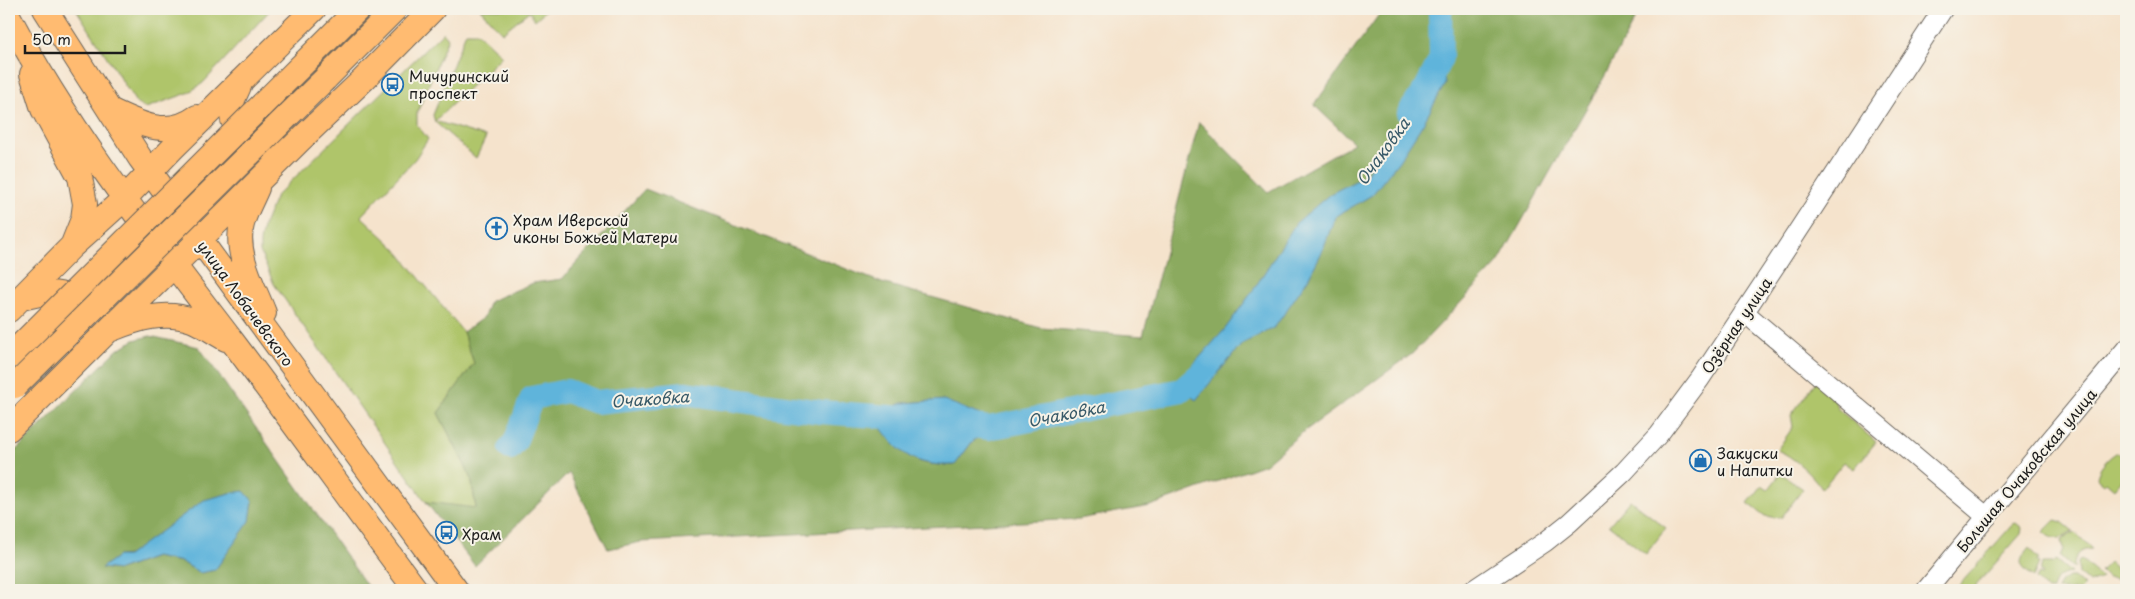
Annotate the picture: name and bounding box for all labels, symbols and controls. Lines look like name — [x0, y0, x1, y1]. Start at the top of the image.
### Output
scale bar — [25, 22, 125, 54]
text: 50 m — [32, 27, 71, 50]
place label: Мичуринский проспект — [409, 64, 509, 104]
bus stop icon: Мичуринский проспект — [381, 72, 405, 96]
water label: Очаковка — [1349, 112, 1415, 190]
place label: Храм Иверской иконы Божьей Матери — [513, 208, 678, 248]
church icon: Храм Иверской иконы Божьей Матери — [485, 216, 509, 240]
street label: улица Лобачевского — [192, 235, 300, 371]
street label: Озёрная улица — [1695, 272, 1777, 378]
water label: Очаковка — [610, 383, 691, 413]
street label: Большая Очаковская улица — [1950, 383, 2102, 557]
water label: Очаковка — [1025, 394, 1108, 432]
place label: Закуски и Напитки — [1717, 441, 1793, 481]
shop icon: Закуски и Напитки — [1689, 449, 1713, 473]
bus stop icon: Храм — [434, 521, 458, 545]
place label: Храм — [462, 522, 502, 545]

